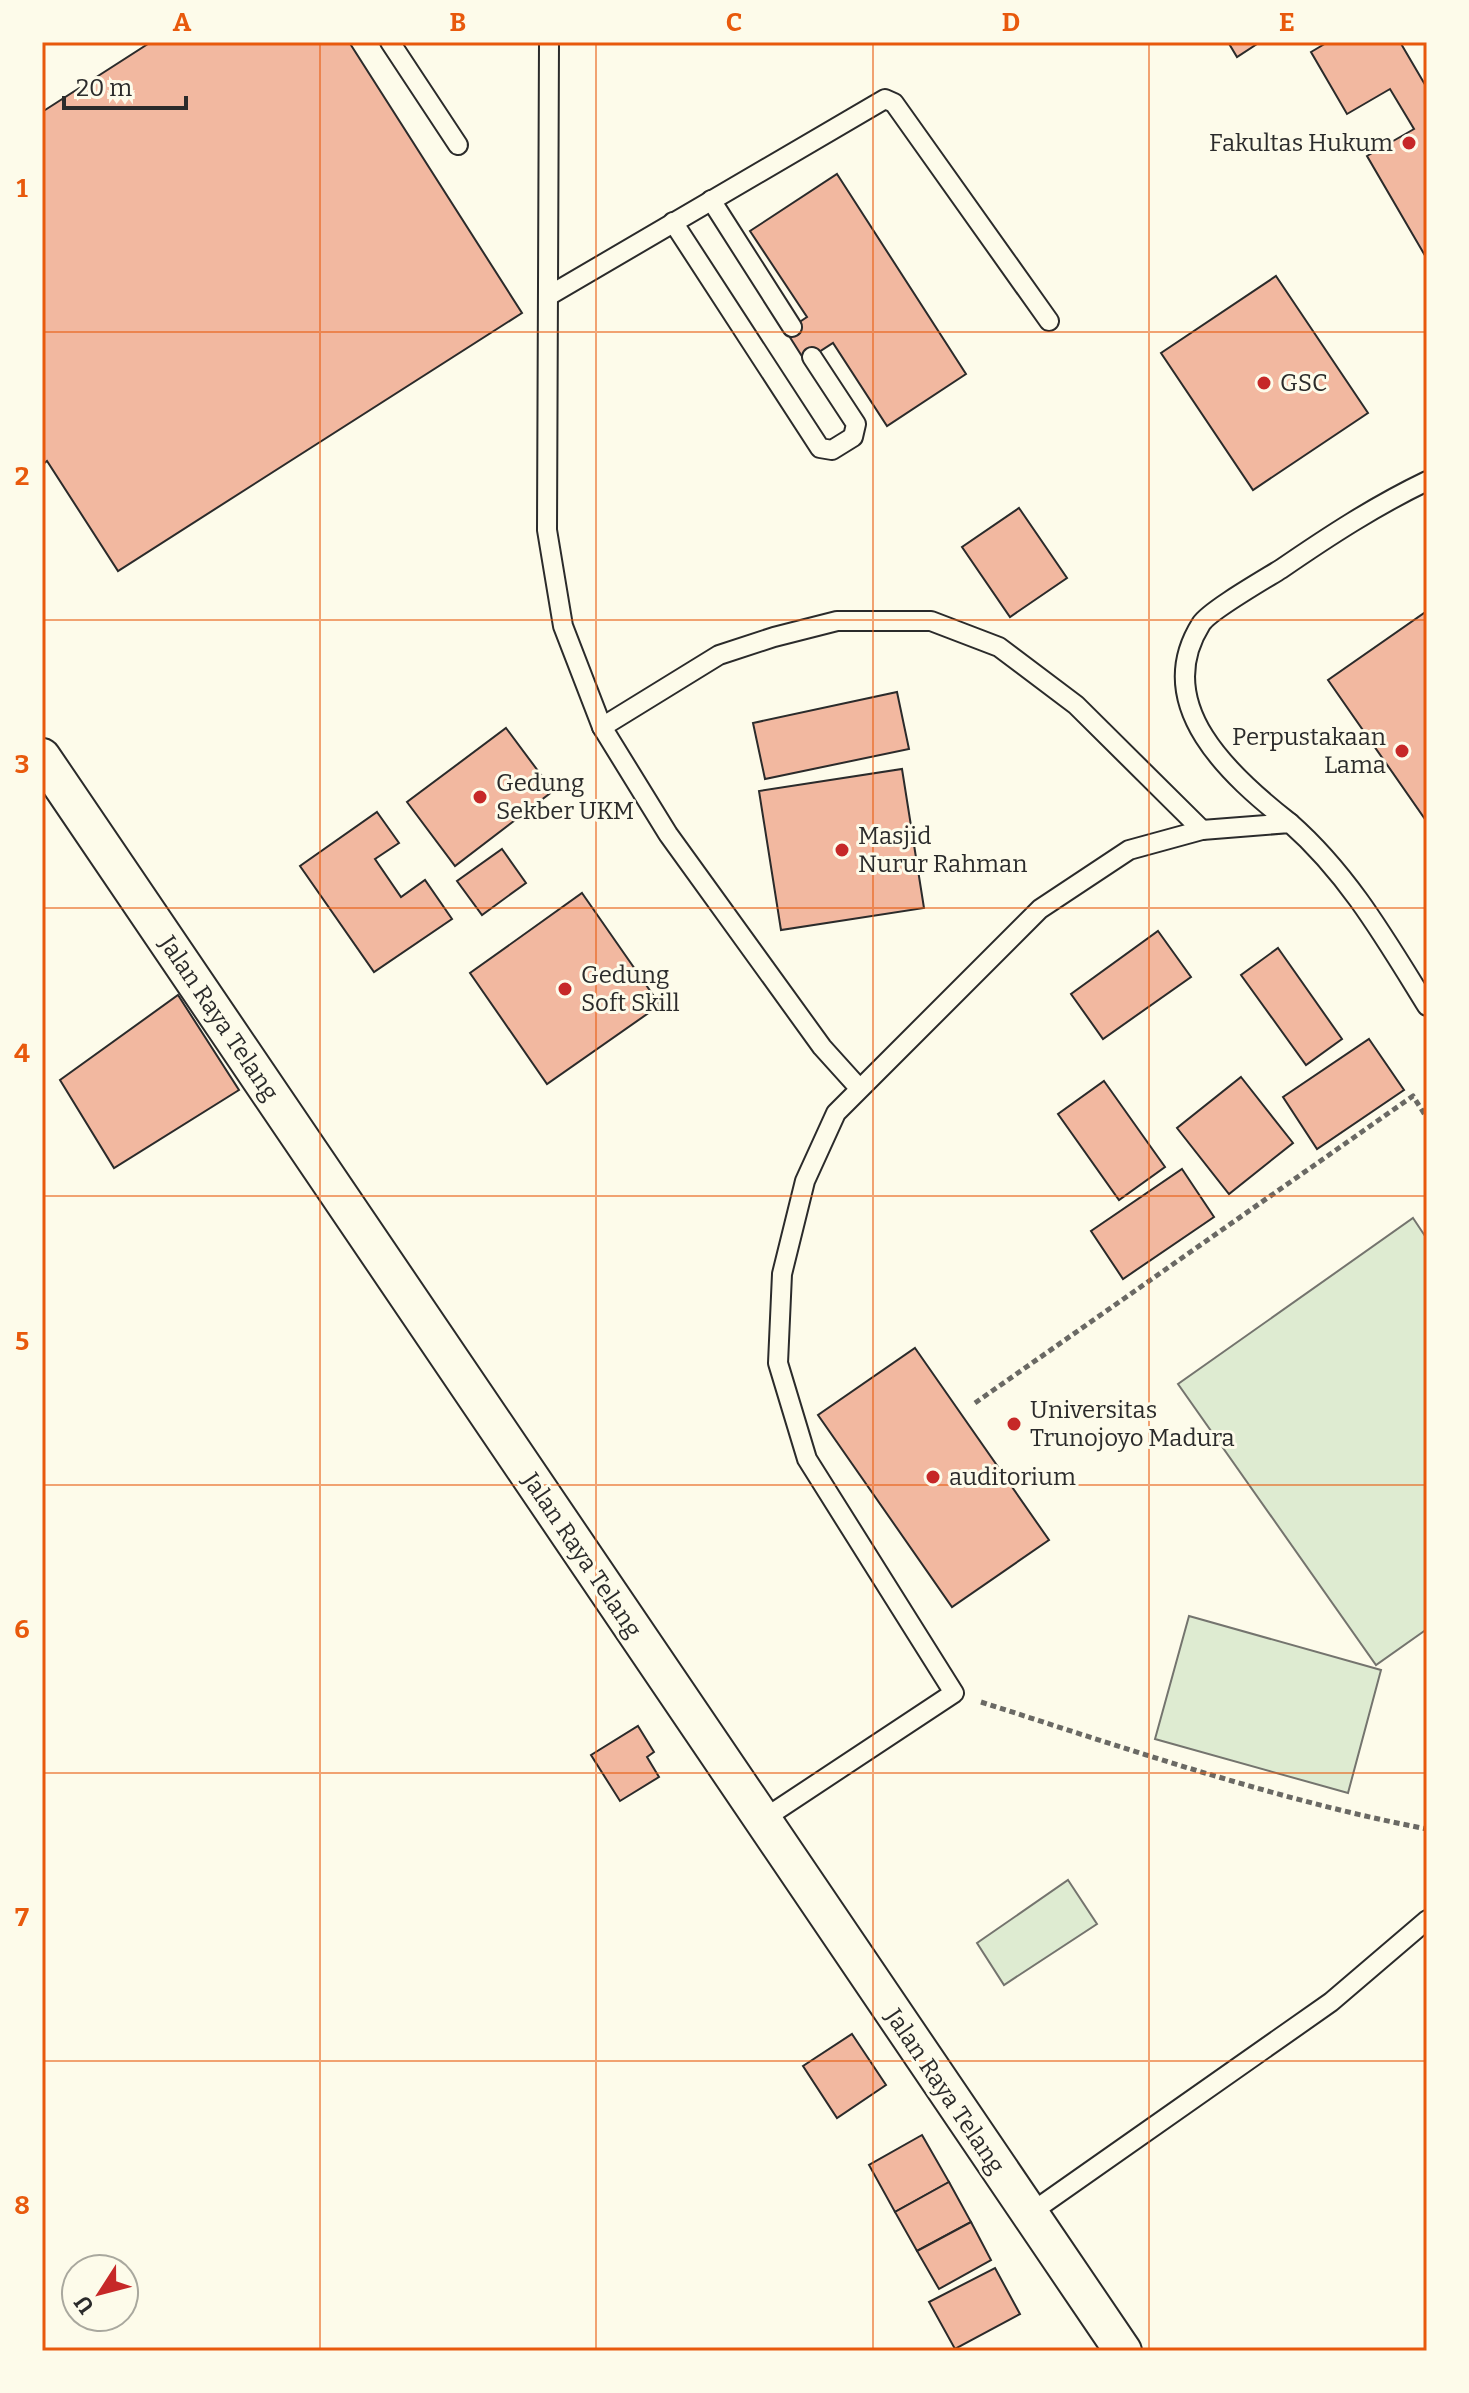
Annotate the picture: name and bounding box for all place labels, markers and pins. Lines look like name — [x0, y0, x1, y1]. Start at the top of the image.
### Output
place label: Fakultas Hukum — [1209, 129, 1393, 157]
marker: Fakultas Hukum — [1400, 134, 1418, 152]
place label: GSC — [1280, 369, 1328, 397]
marker: GSC — [1255, 374, 1273, 392]
place label: Perpustakaan Lama — [1232, 723, 1386, 779]
marker: Perpustakaan Lama — [1393, 742, 1411, 760]
place label: Gedung Sekber UKM — [496, 769, 634, 825]
marker: Gedung Sekber UKM — [471, 788, 489, 806]
place label: Masjid Nurur Rahman — [858, 822, 1027, 878]
marker: Masjid Nurur Rahman — [833, 841, 851, 859]
place label: Gedung Soft Skill — [581, 961, 680, 1017]
marker: Gedung Soft Skill — [556, 980, 574, 998]
place label: Universitas Trunojoyo Madura — [1030, 1396, 1235, 1452]
marker: Universitas Trunojoyo Madura — [1005, 1415, 1023, 1433]
place label: auditorium — [949, 1463, 1076, 1491]
marker: auditorium — [924, 1468, 942, 1486]

